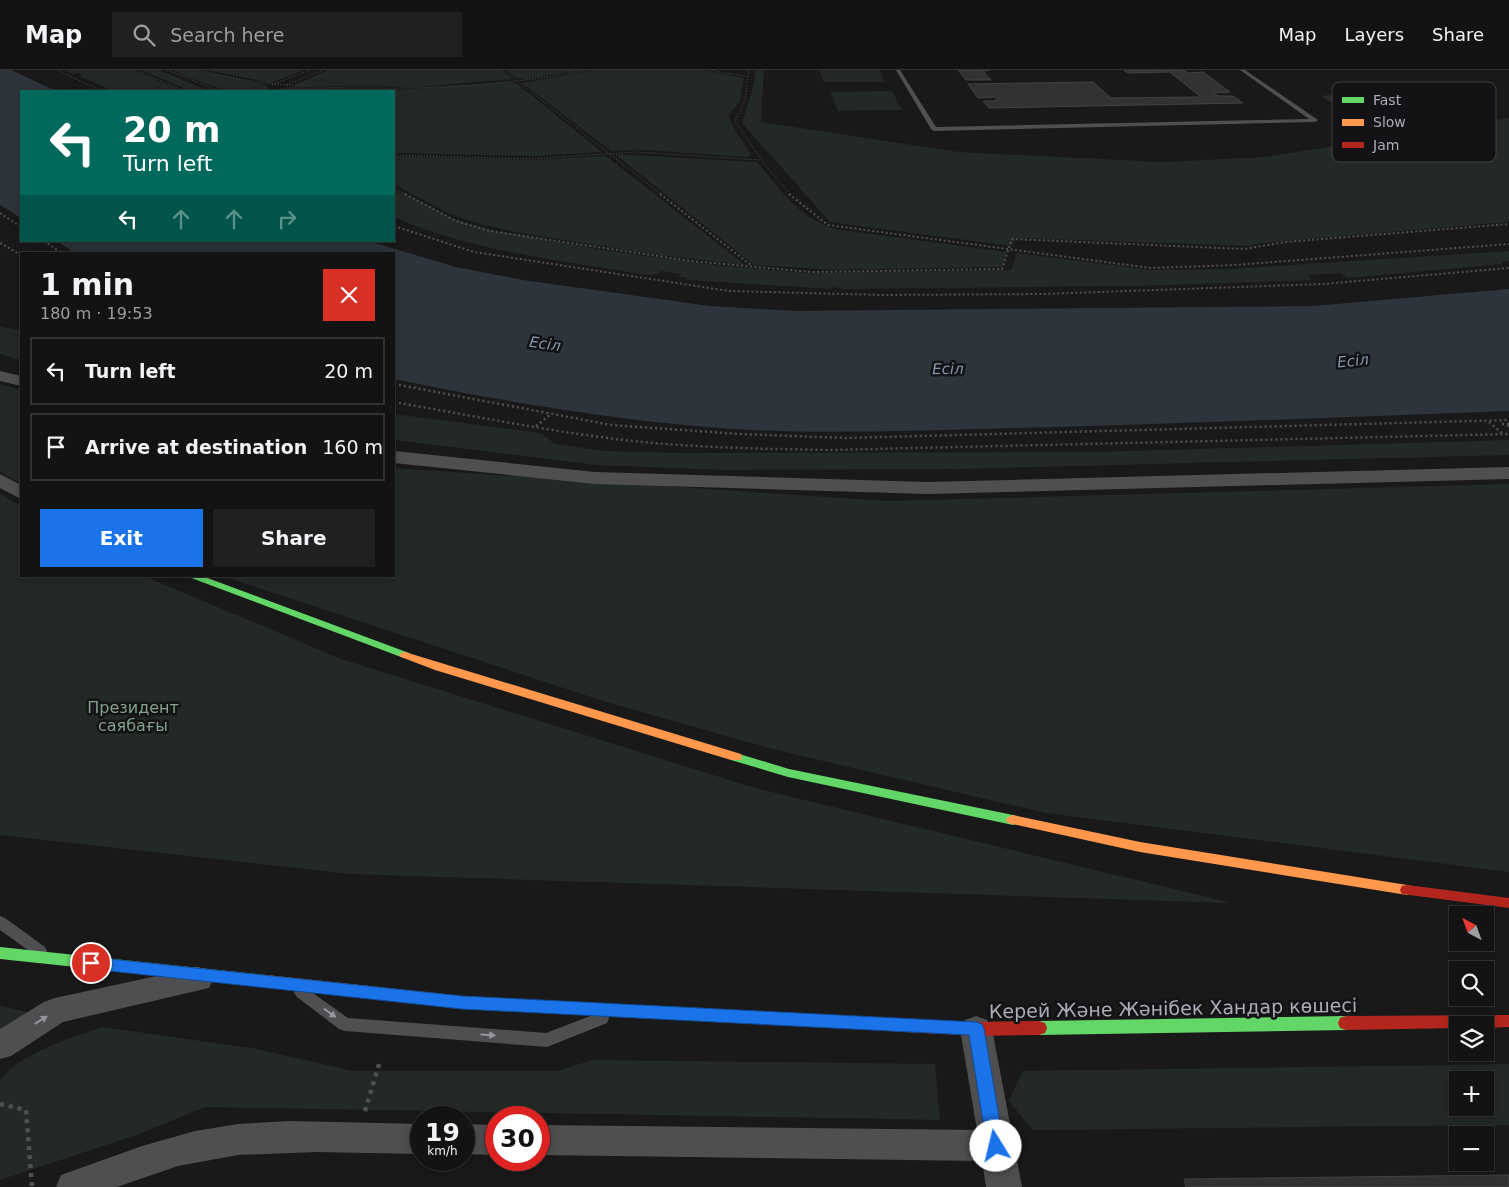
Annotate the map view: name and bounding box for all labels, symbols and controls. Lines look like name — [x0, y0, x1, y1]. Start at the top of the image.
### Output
search box — [112, 12, 462, 57]
text: Map — [25, 21, 82, 49]
icon: search — [130, 21, 158, 49]
text: Search here — [170, 24, 284, 46]
text: Map — [1278, 24, 1316, 45]
text: Layers — [1344, 24, 1404, 45]
text: Share — [1432, 24, 1484, 45]
legend — [1332, 82, 1496, 162]
text: Fast — [1373, 92, 1402, 108]
icon: left — [40, 110, 105, 175]
text: 20 m — [123, 110, 220, 150]
text: Slow — [1373, 114, 1406, 130]
text: Jam — [1372, 137, 1399, 153]
text: Turn left — [123, 151, 212, 176]
icon: left — [114, 205, 142, 233]
icon: ahead — [167, 205, 195, 233]
icon: ahead — [220, 205, 248, 233]
icon: right — [273, 205, 301, 233]
text: 1 min — [40, 267, 134, 302]
button: close — [323, 269, 375, 321]
text: 180 m · 19:53 — [40, 304, 153, 323]
water label: Есіл — [528, 333, 562, 355]
water label: Есіл — [1336, 350, 1370, 372]
icon: left — [42, 357, 70, 385]
text: Turn left — [85, 360, 176, 382]
text: 20 m — [324, 360, 373, 382]
water label: Есіл — [932, 360, 964, 378]
icon: arrive — [42, 433, 70, 461]
text: Arrive at destination — [85, 436, 307, 458]
text: 160 m — [322, 436, 383, 458]
button: Exit — [40, 509, 203, 567]
button: Share — [213, 509, 375, 567]
park label: Президент саябағы — [87, 698, 179, 735]
north arrow — [1449, 906, 1494, 951]
map controls — [1449, 906, 1494, 1171]
pin — [70, 942, 112, 984]
icon: arrive — [77, 949, 105, 977]
button: search — [1449, 961, 1494, 1006]
street label: Керей Және Жәнібек Хандар көшесі — [989, 994, 1357, 1022]
one-way arrow — [323, 1008, 337, 1018]
one-way arrow — [35, 1015, 48, 1024]
button: layers — [1449, 1016, 1494, 1061]
one-way arrow — [480, 1032, 496, 1040]
button: + — [1449, 1071, 1494, 1116]
speed limit sign: 30 — [485, 1106, 550, 1171]
text: 19 — [425, 1118, 460, 1147]
position arrow — [969, 1119, 1021, 1171]
button: − — [1449, 1126, 1494, 1171]
text: km/h — [427, 1144, 458, 1158]

